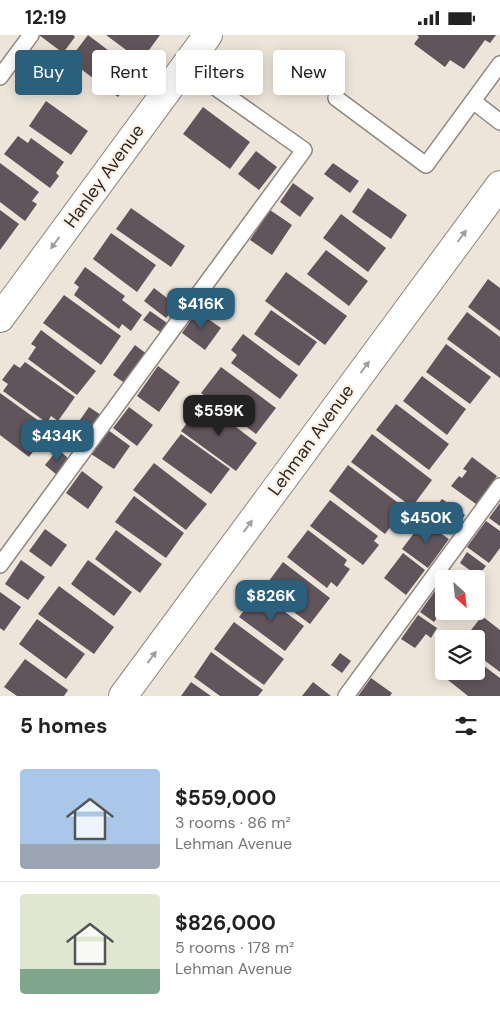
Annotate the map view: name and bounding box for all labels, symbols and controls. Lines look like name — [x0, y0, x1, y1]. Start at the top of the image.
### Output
text: 12:19 — [25, 5, 67, 30]
chip: Buy — [15, 50, 82, 95]
chip: Rent — [92, 50, 166, 95]
chip: Filters — [176, 50, 263, 95]
chip: New — [273, 50, 345, 95]
street label: Hanley Avenue — [58, 120, 150, 232]
one-way arrow — [457, 229, 467, 243]
one-way arrow — [50, 236, 60, 250]
pin: $416K — [166, 287, 236, 330]
text: $416K — [178, 293, 224, 314]
one-way arrow — [360, 361, 371, 374]
street label: Lehman Avenue — [263, 380, 359, 500]
pin: $559K — [184, 395, 254, 437]
text: $559K — [194, 400, 244, 421]
pin: $434K — [22, 419, 92, 462]
text: $434K — [32, 425, 82, 446]
pin: $450K — [391, 501, 461, 544]
text: $450K — [400, 507, 452, 528]
one-way arrow — [243, 519, 253, 533]
north arrow — [435, 570, 485, 620]
map controls — [435, 570, 485, 680]
pin: $826K — [236, 579, 306, 622]
text: $826K — [246, 585, 296, 606]
button: layers — [435, 630, 485, 680]
one-way arrow — [147, 650, 157, 664]
text: 5 homes — [20, 712, 107, 740]
icon: filters — [452, 712, 480, 740]
text: $559,000 — [175, 784, 276, 812]
icon: home — [60, 789, 120, 849]
text: 3 rooms · 86 m² — [175, 812, 291, 833]
text: Lehman Avenue — [175, 833, 292, 854]
text: $826,000 — [175, 909, 276, 937]
icon: home — [60, 914, 120, 974]
text: 5 rooms · 178 m² — [175, 937, 294, 958]
text: Lehman Avenue — [175, 958, 292, 979]

